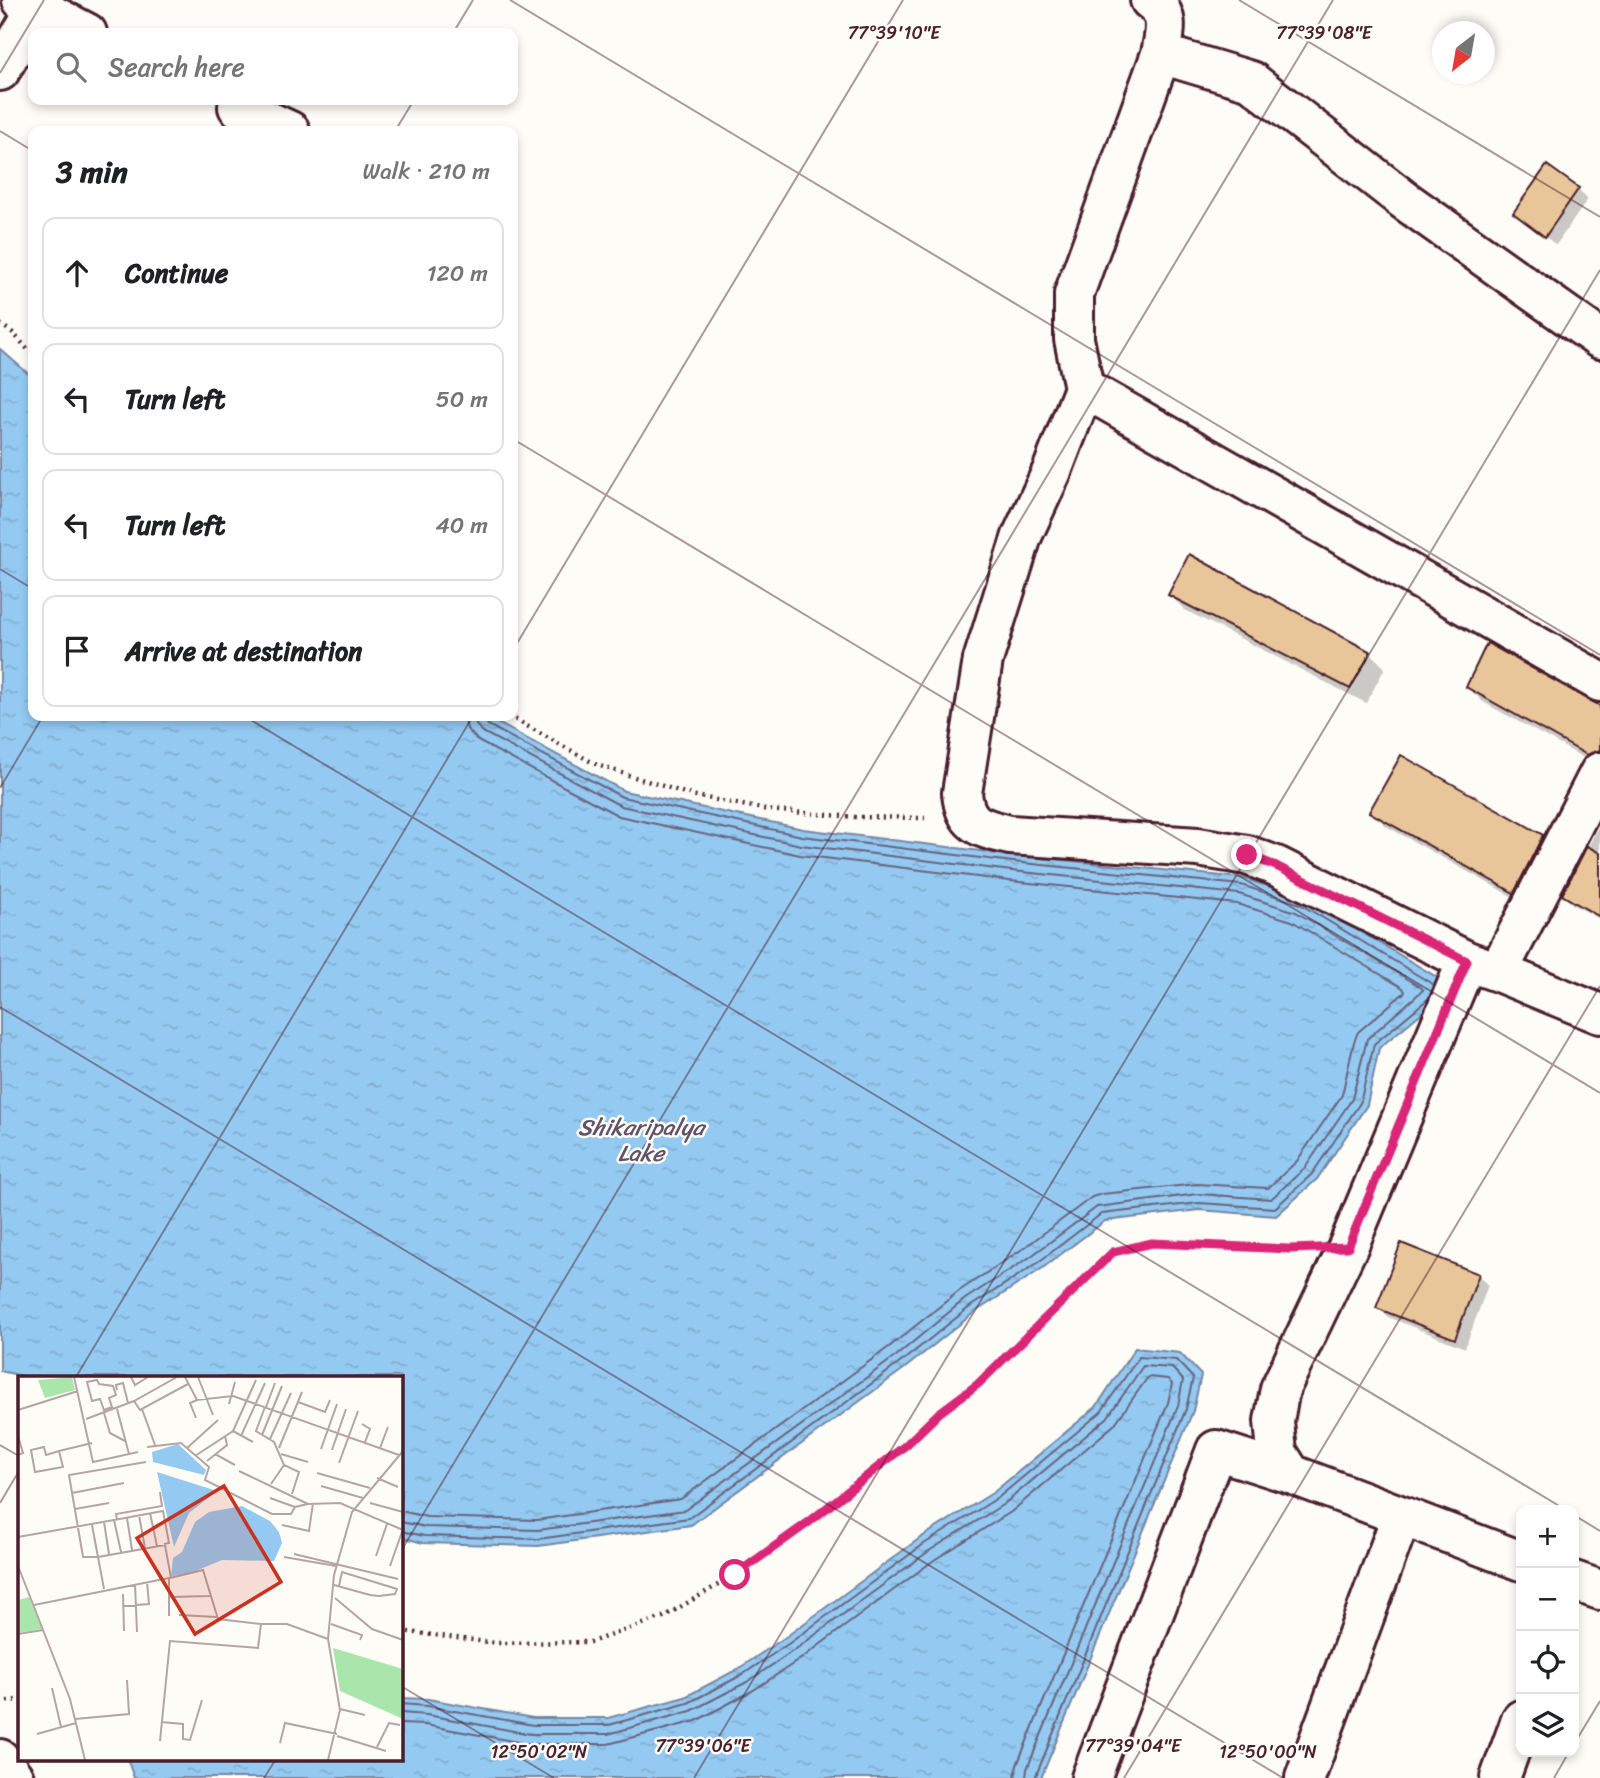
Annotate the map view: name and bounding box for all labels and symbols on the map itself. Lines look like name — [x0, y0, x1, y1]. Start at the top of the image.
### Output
text: 77°39'10"E — [848, 17, 941, 49]
text: 77°39'08"E — [1276, 17, 1373, 49]
north arrow — [1432, 21, 1495, 84]
route end — [1231, 839, 1262, 870]
water label: Shikaripalya Lake — [578, 1107, 707, 1174]
inset map — [18, 1376, 402, 1760]
route start — [719, 1559, 750, 1590]
text: 77°39'06"E — [656, 1730, 751, 1762]
text: 77°39'04"E — [1085, 1730, 1182, 1762]
text: 12°50'02"N — [491, 1736, 588, 1768]
text: 12°50'00"N — [1219, 1736, 1317, 1768]

